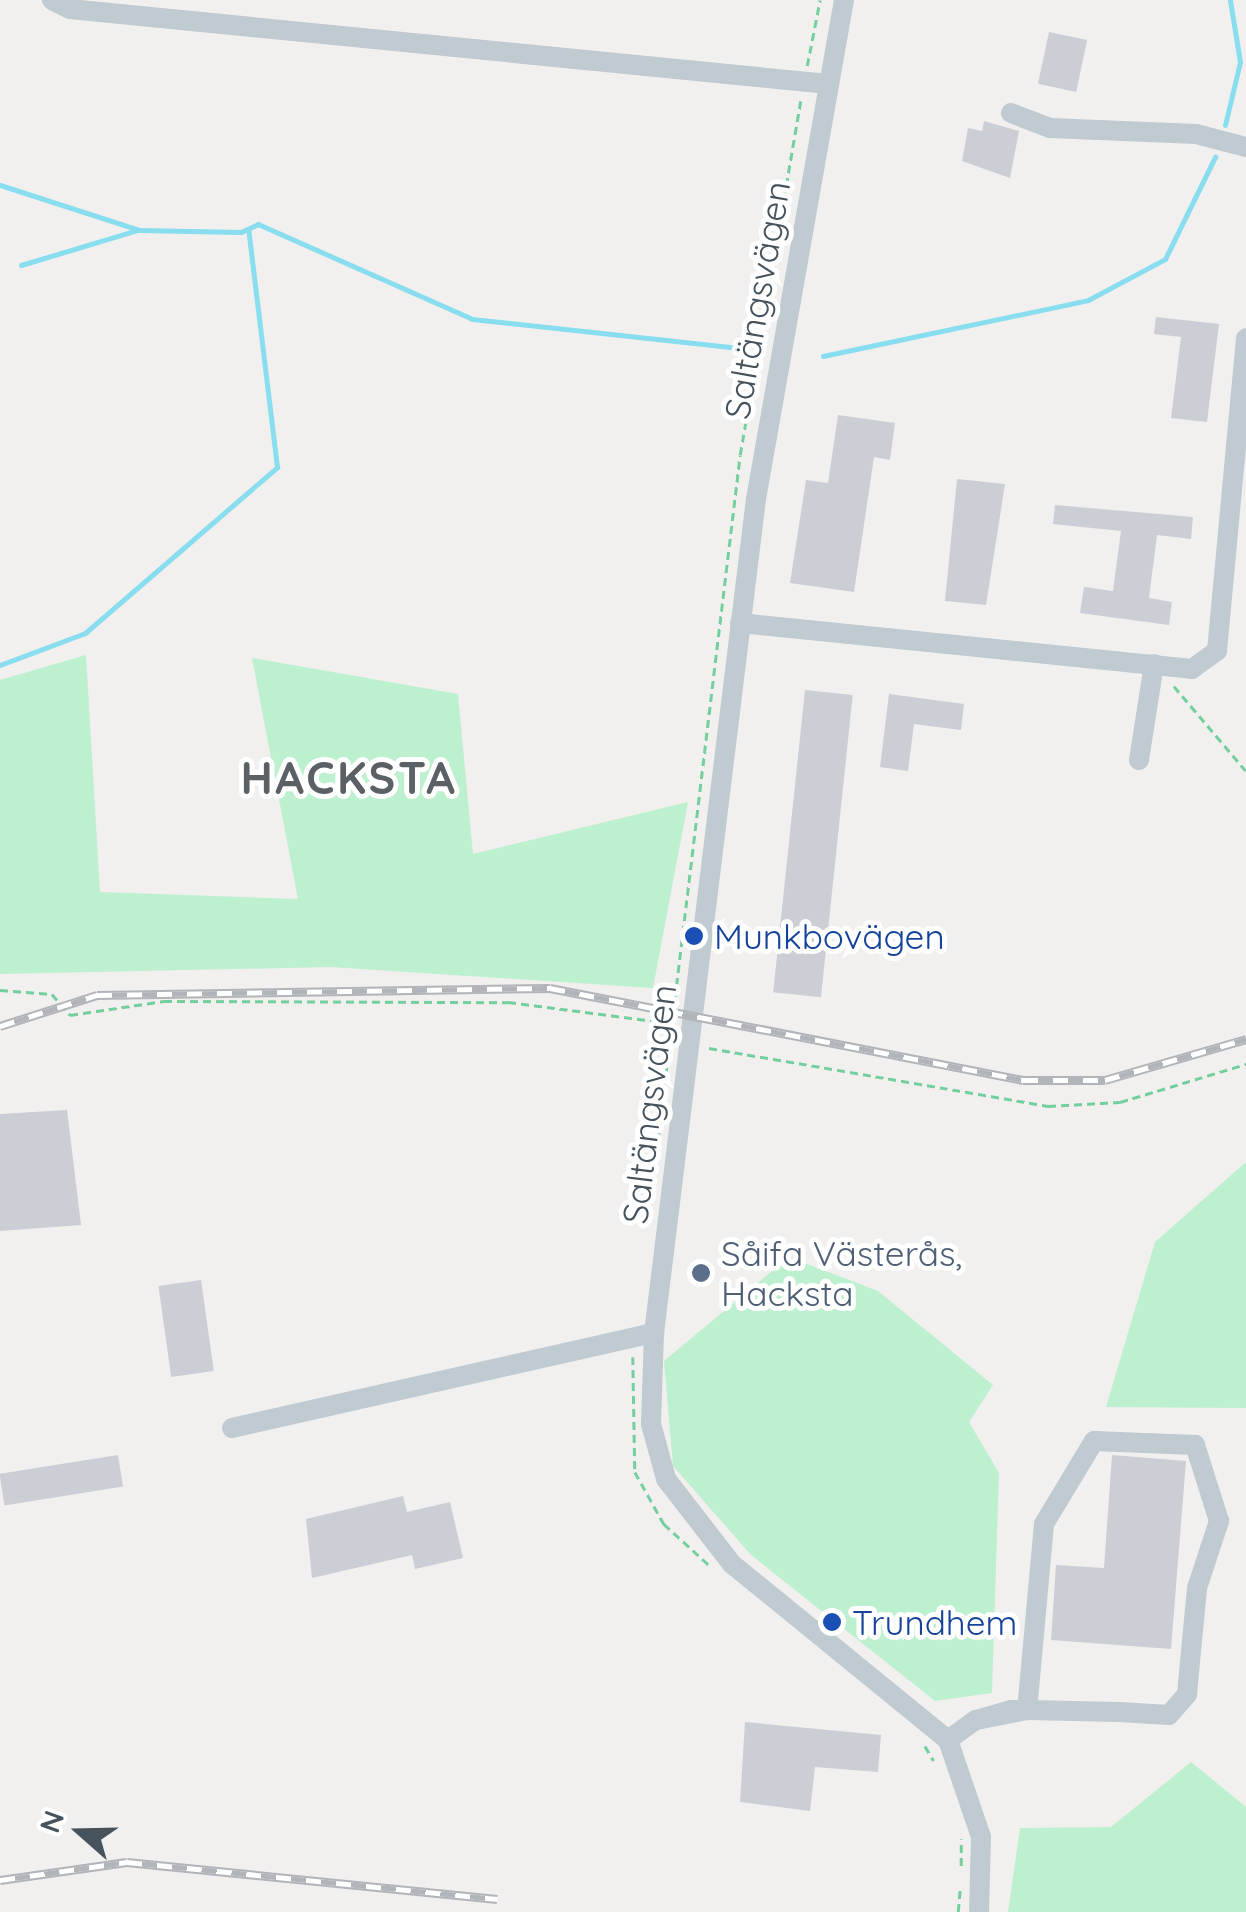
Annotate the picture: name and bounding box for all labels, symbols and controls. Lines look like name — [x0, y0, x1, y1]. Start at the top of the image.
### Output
street label: Saltängsvägen — [715, 178, 799, 422]
district label: HACKSTA — [240, 751, 458, 805]
place label: Munkbovägen — [714, 915, 945, 957]
marker: Munkbovägen — [683, 925, 705, 947]
street label: Saltängsvägen — [613, 982, 685, 1226]
place label: Såifa Västerås, Hacksta — [721, 1232, 962, 1314]
marker: Såifa Västerås, Hacksta — [690, 1262, 712, 1284]
place label: Trundhem — [852, 1601, 1017, 1643]
marker: Trundhem — [821, 1611, 843, 1633]
north arrow — [30, 1782, 130, 1882]
text: N — [31, 1806, 71, 1837]

